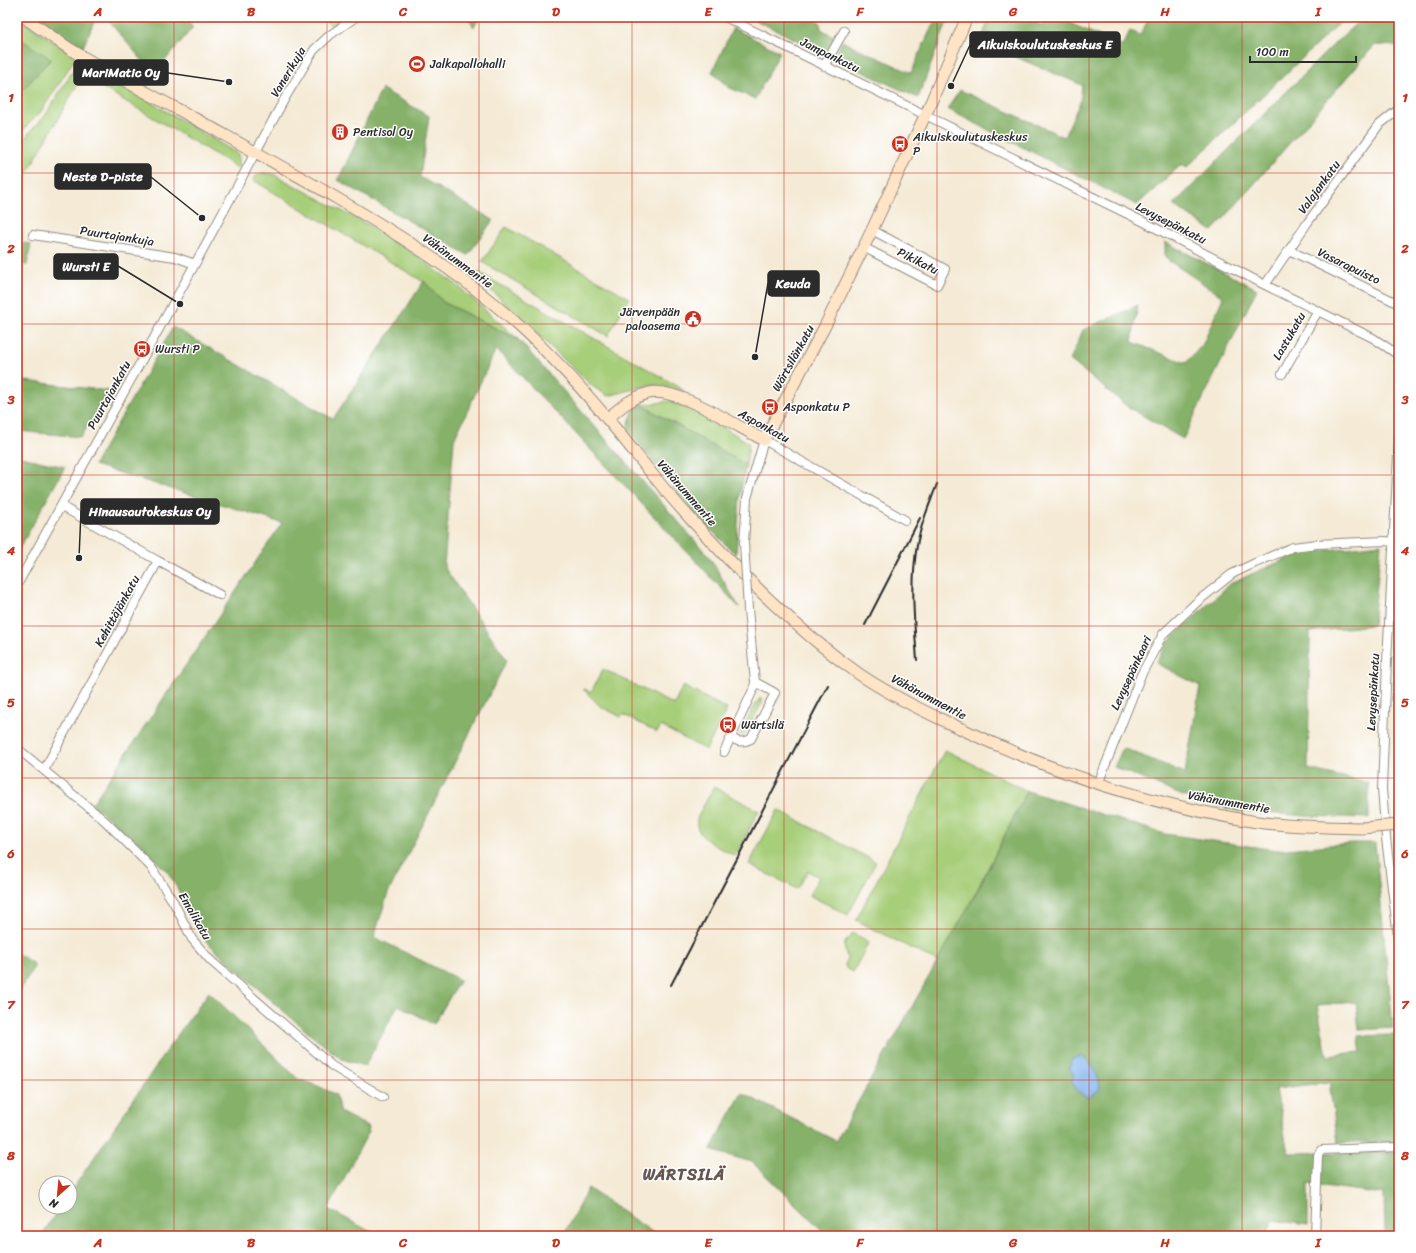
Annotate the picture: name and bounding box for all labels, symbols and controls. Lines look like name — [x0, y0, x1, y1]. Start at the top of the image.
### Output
text: A — [93, 0, 102, 23]
text: B — [247, 0, 256, 23]
text: C — [398, 0, 408, 23]
text: D — [552, 0, 560, 23]
text: E — [704, 0, 713, 23]
text: F — [855, 0, 864, 23]
text: G — [1008, 0, 1018, 23]
text: H — [1159, 0, 1170, 23]
text: I — [1314, 0, 1322, 23]
street label: Jampankatu — [796, 31, 864, 79]
callout: Aikuiskoulutuskeskus E — [970, 32, 1120, 57]
text: Aikuiskoulutuskeskus E — [977, 33, 1114, 56]
scale bar — [1250, 38, 1356, 64]
text: 100 m — [1256, 41, 1289, 63]
street label: Vanerikuja — [264, 42, 312, 102]
place label: Jalkapallohalli — [429, 53, 506, 75]
sports icon: Jalkapallohalli — [407, 54, 427, 74]
callout: MariMatic Oy — [74, 60, 168, 85]
text: MariMatic Oy — [81, 61, 161, 84]
text: 1 — [8, 86, 14, 109]
text: 1 — [1402, 86, 1408, 109]
place label: Pentisol Oy — [353, 121, 414, 143]
building icon: Pentisol Oy — [330, 122, 350, 142]
place label: Aikuiskoulutuskeskus P — [912, 126, 1028, 162]
bus stop icon: Aikuiskoulutuskeskus P — [890, 134, 910, 154]
street label: Valajankatu — [1292, 155, 1347, 219]
callout: Neste D-piste — [55, 164, 151, 189]
text: Neste D-piste — [62, 165, 143, 188]
street label: Levysepänkatu — [1131, 196, 1211, 251]
street label: Puurtajankuja — [78, 219, 156, 253]
street label: Vähänummentie — [418, 228, 498, 294]
text: 2 — [6, 237, 15, 260]
text: 2 — [1400, 237, 1409, 260]
street label: Pikikatu — [893, 241, 943, 281]
street label: Vasarapuisto — [1314, 241, 1384, 291]
callout: Wursti E — [54, 254, 118, 279]
text: Wursti E — [62, 255, 112, 278]
callout: Keuda — [768, 271, 819, 296]
text: Keuda — [775, 272, 811, 295]
place label: Järvenpään paloasema — [619, 301, 681, 337]
street label: Lastukatu — [1266, 307, 1312, 364]
public building icon: Järvenpään paloasema — [683, 309, 703, 329]
street label: Wärtsilänkatu — [766, 320, 821, 396]
place label: Wursti P — [155, 338, 200, 360]
bus stop icon: Wursti P — [132, 339, 152, 359]
street label: Puurtajankatu — [81, 356, 137, 434]
text: 3 — [6, 388, 15, 411]
text: 3 — [1400, 388, 1409, 411]
place label: Asponkatu P — [782, 396, 851, 418]
bus stop icon: Asponkatu P — [760, 397, 780, 417]
street label: Asponkatu — [733, 402, 794, 450]
street label: Vähänummentie — [651, 454, 723, 532]
callout: Hinausautokeskus Oy — [81, 499, 219, 524]
text: Hinausautokeskus Oy — [88, 500, 212, 523]
text: 4 — [6, 539, 16, 562]
text: 4 — [1400, 539, 1410, 562]
street label: Kehittäjänkatu — [88, 570, 146, 651]
street label: Levysepänkaari — [1104, 631, 1158, 714]
street label: Levysepänkatu — [1360, 652, 1386, 731]
street label: Vähänummentie — [887, 668, 971, 726]
text: 5 — [7, 691, 15, 714]
text: 5 — [1401, 691, 1409, 714]
place label: Wärtsilä — [741, 714, 785, 736]
bus stop icon: Wärtsilä — [718, 715, 738, 735]
street label: Vähänummentie — [1186, 784, 1272, 820]
text: 6 — [6, 842, 15, 865]
text: 6 — [1400, 842, 1409, 865]
street label: Emalikatu — [172, 888, 218, 945]
text: 7 — [7, 993, 16, 1016]
text: 7 — [1401, 993, 1410, 1016]
text: 8 — [6, 1144, 15, 1167]
text: 8 — [1400, 1144, 1409, 1167]
district label: WÄRTSILÄ — [643, 1160, 727, 1189]
north arrow — [38, 1175, 78, 1215]
text: N — [46, 1193, 62, 1214]
text: A — [93, 1231, 102, 1253]
text: B — [247, 1231, 256, 1253]
text: C — [398, 1231, 408, 1253]
text: D — [552, 1231, 560, 1253]
text: E — [704, 1231, 713, 1253]
text: F — [855, 1231, 864, 1253]
text: G — [1008, 1231, 1018, 1253]
text: H — [1159, 1231, 1170, 1253]
text: I — [1314, 1231, 1322, 1253]

